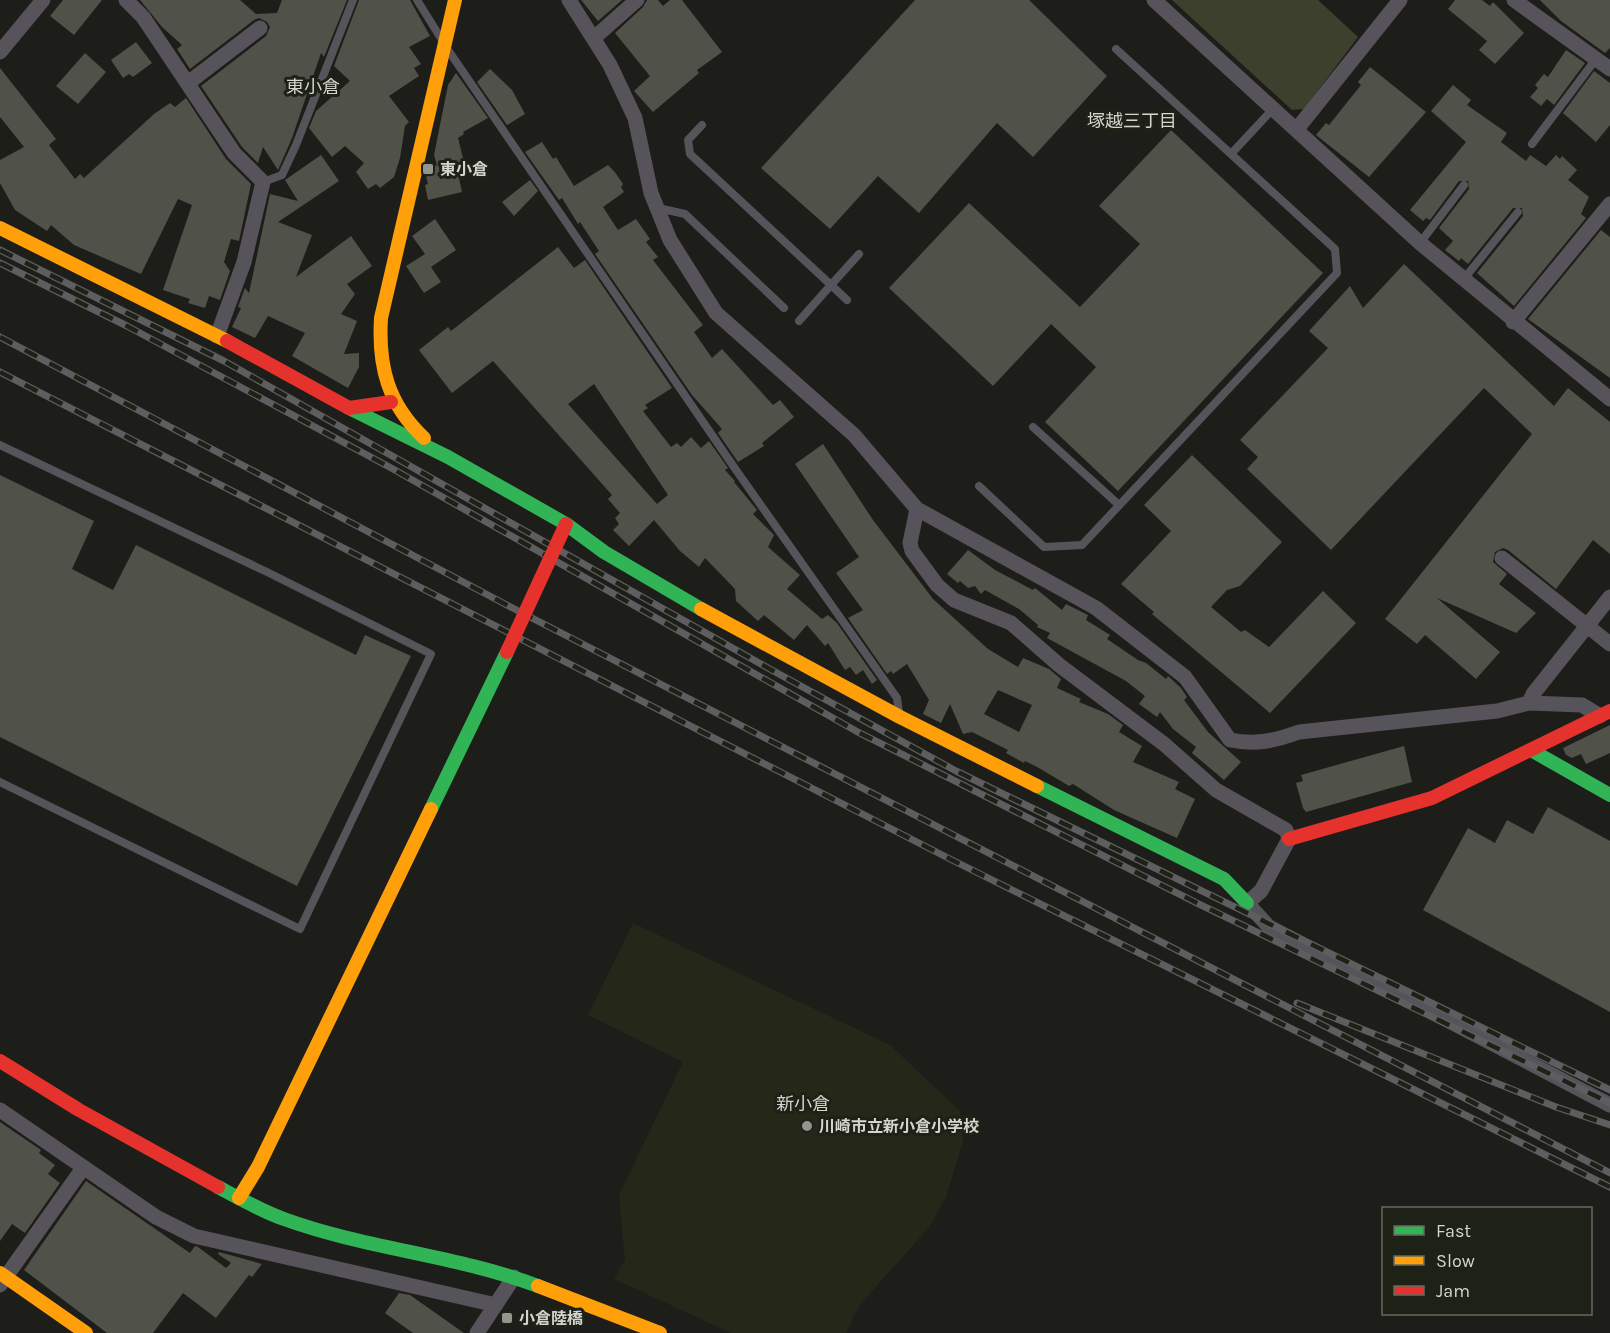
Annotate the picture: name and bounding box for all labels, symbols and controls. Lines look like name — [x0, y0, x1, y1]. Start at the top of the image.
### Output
district label: 東小倉 — [286, 76, 340, 98]
district label: 塚越三丁目 — [1087, 110, 1177, 132]
place label: 東小倉 — [440, 160, 488, 179]
marker: 東小倉 — [421, 162, 435, 176]
district label: 新小倉 — [776, 1093, 830, 1115]
place label: 川崎市立新小倉小学校 — [819, 1117, 979, 1136]
marker: 川崎市立新小倉小学校 — [800, 1119, 814, 1133]
legend — [1382, 1207, 1592, 1315]
text: Fast — [1436, 1220, 1471, 1242]
text: Slow — [1436, 1250, 1475, 1272]
text: Jam — [1436, 1280, 1470, 1302]
place label: 小倉陸橋 — [519, 1309, 583, 1328]
marker: 小倉陸橋 — [500, 1311, 514, 1325]

